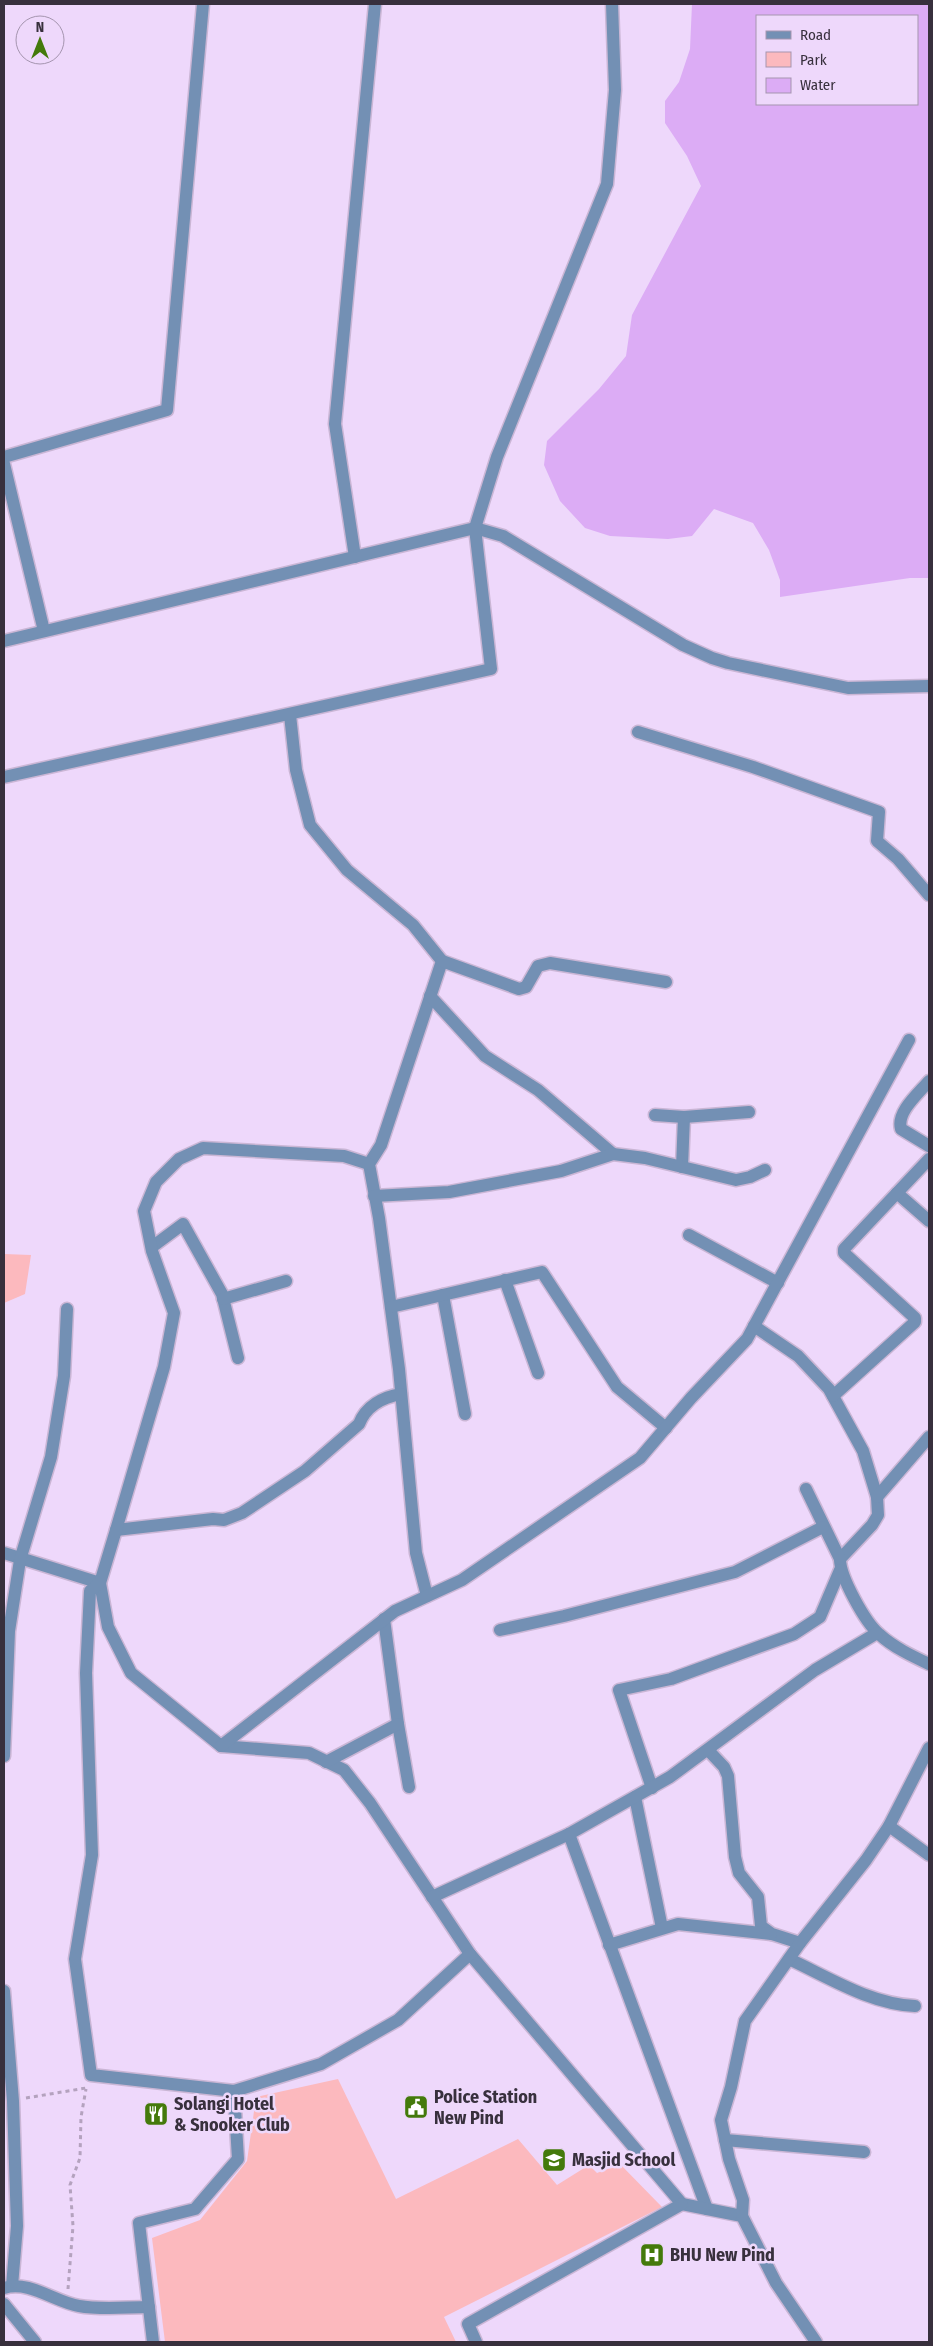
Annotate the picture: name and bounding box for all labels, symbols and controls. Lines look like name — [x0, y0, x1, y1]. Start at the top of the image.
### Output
north arrow — [15, 15, 65, 65]
legend — [756, 15, 918, 105]
text: N — [36, 19, 44, 36]
text: Road — [800, 26, 831, 44]
text: Park — [800, 51, 827, 69]
text: Water — [800, 76, 836, 94]
place label: Police Station New Pind — [434, 2086, 537, 2129]
place label: Solangi Hotel & Snooker Club — [174, 2093, 290, 2136]
public building icon: Police Station New Pind — [403, 2094, 429, 2120]
restaurant icon: Solangi Hotel & Snooker Club — [143, 2101, 169, 2127]
school or university icon: Masjid School — [541, 2147, 567, 2173]
place label: Masjid School — [572, 2149, 675, 2171]
hospital icon: BHU New Pind — [639, 2242, 665, 2268]
place label: BHU New Pind — [670, 2244, 775, 2266]

